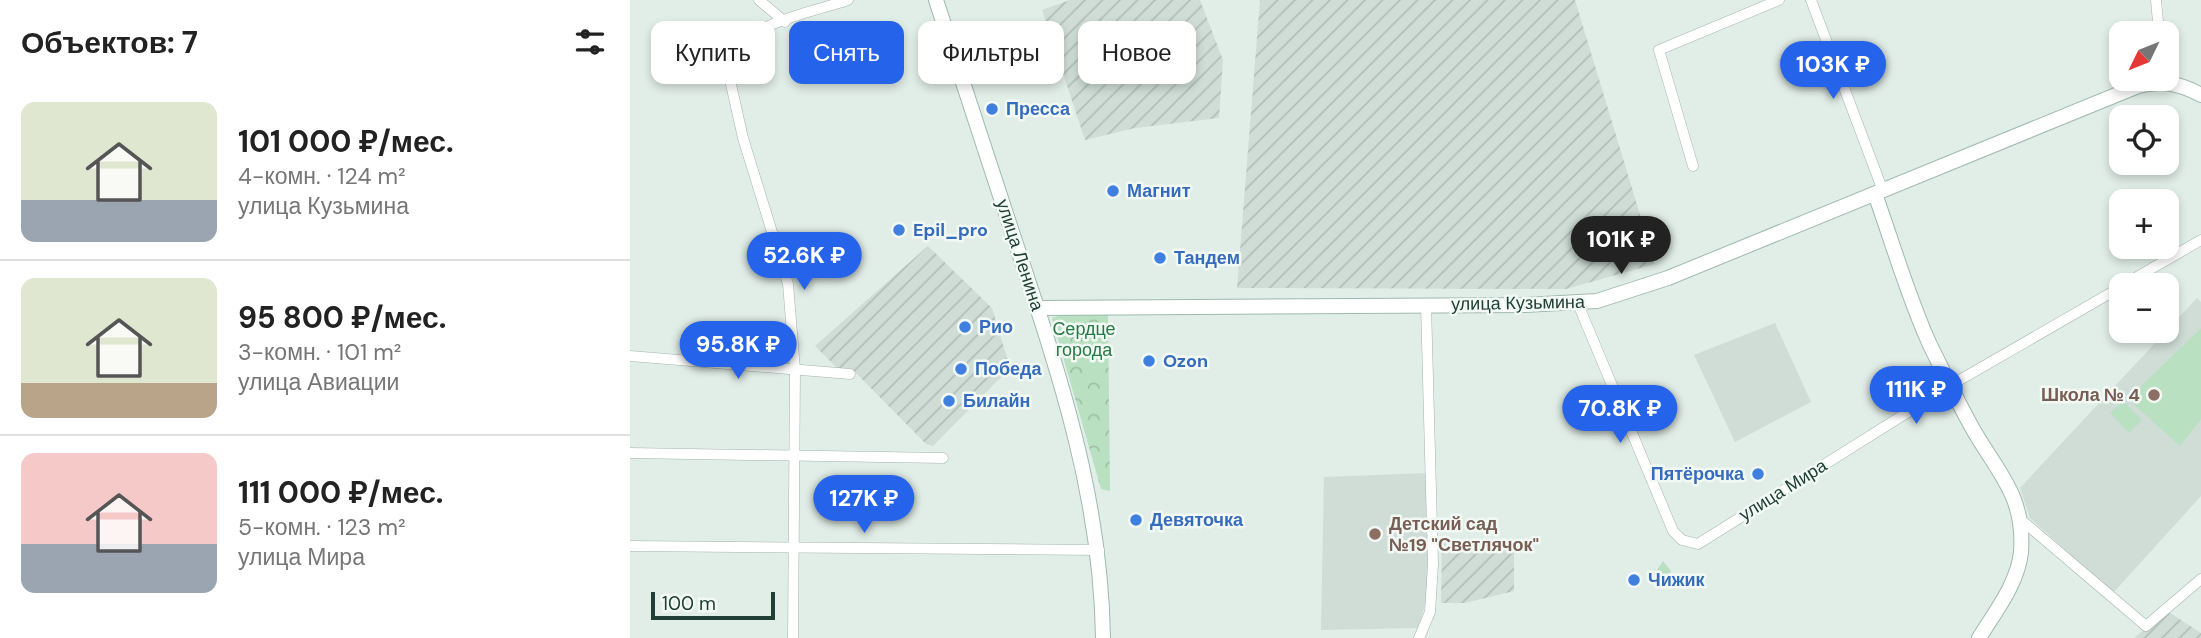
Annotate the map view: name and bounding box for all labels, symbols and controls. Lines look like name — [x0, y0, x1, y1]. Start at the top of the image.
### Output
chip: Купить — [651, 21, 775, 84]
chip: Снять — [789, 21, 904, 84]
chip: Фильтры — [918, 21, 1064, 84]
chip: Новое — [1078, 21, 1196, 84]
north arrow — [2109, 21, 2179, 91]
map controls — [2109, 21, 2179, 343]
text: Объектов: 7 — [21, 23, 198, 62]
icon: filters — [571, 23, 609, 61]
pin: 103K ₽ — [1776, 42, 1890, 101]
text: 103K ₽ — [1796, 49, 1870, 79]
place label: Пресса — [1006, 97, 1071, 121]
marker: Пресса — [984, 101, 1000, 117]
button: locate — [2109, 105, 2179, 175]
text: 101 000 ₽/мес. — [238, 122, 454, 161]
icon: home — [77, 130, 161, 214]
text: 4-комн. · 124 m² — [238, 161, 406, 191]
place label: Магнит — [1127, 179, 1191, 203]
marker: Магнит — [1105, 183, 1121, 199]
button: + — [2109, 189, 2179, 259]
text: улица Кузьмина — [238, 191, 409, 221]
street label: улица Ленина — [991, 196, 1050, 315]
pin: 101K ₽ — [1564, 216, 1678, 276]
place label: Epil_pro — [913, 218, 988, 242]
marker: Epil_pro — [891, 222, 907, 238]
text: 101K ₽ — [1587, 224, 1655, 254]
pin: 52.6K ₽ — [739, 232, 869, 292]
text: 52.6K ₽ — [763, 240, 845, 270]
place label: Тандем — [1174, 246, 1240, 270]
marker: Тандем — [1152, 250, 1168, 266]
button: − — [2109, 273, 2179, 343]
street label: улица Кузьмина — [1451, 290, 1586, 316]
text: 95 800 ₽/мес. — [238, 298, 446, 337]
icon: home — [77, 306, 161, 390]
place label: Рио — [979, 315, 1013, 339]
park label: Сердце города — [1052, 317, 1116, 362]
marker: Рио — [957, 319, 973, 335]
pin: 95.8K ₽ — [673, 322, 803, 381]
text: 95.8K ₽ — [696, 329, 780, 359]
text: 3-комн. · 101 m² — [238, 337, 401, 367]
place label: Ozon — [1163, 349, 1208, 373]
marker: Ozon — [1141, 353, 1157, 369]
place label: Победа — [975, 357, 1042, 381]
marker: Победа — [953, 361, 969, 377]
pin: 111K ₽ — [1859, 366, 1973, 426]
text: улица Авиации — [238, 367, 399, 397]
text: 111K ₽ — [1886, 374, 1946, 404]
place label: Школа № 4 — [2041, 383, 2140, 407]
pin: 70.8K ₽ — [1555, 386, 1685, 445]
marker: Школа № 4 — [2146, 387, 2162, 403]
place label: Билайн — [963, 389, 1030, 413]
marker: Билайн — [941, 393, 957, 409]
text: 70.8K ₽ — [1578, 393, 1662, 423]
street label: улица Мира — [1735, 453, 1832, 526]
place label: Пятёрочка — [1651, 462, 1745, 486]
marker: Пятёрочка — [1750, 466, 1766, 482]
text: 111 000 ₽/мес. — [238, 473, 443, 512]
pin: 127K ₽ — [807, 476, 921, 535]
icon: home — [77, 481, 161, 565]
text: 127K ₽ — [829, 483, 899, 513]
place label: Девяточка — [1150, 508, 1244, 532]
text: 5-комн. · 123 m² — [238, 512, 406, 542]
marker: Девяточка — [1128, 512, 1144, 528]
place label: Детский сад №19 "Светлячок" — [1389, 512, 1539, 557]
marker: Детский сад №19 "Светлячок" — [1367, 526, 1383, 542]
text: улица Мира — [238, 542, 365, 572]
place label: Чижик — [1648, 568, 1706, 592]
marker: Чижик — [1626, 572, 1642, 588]
scale bar — [651, 589, 775, 621]
text: 100 m — [662, 591, 716, 616]

